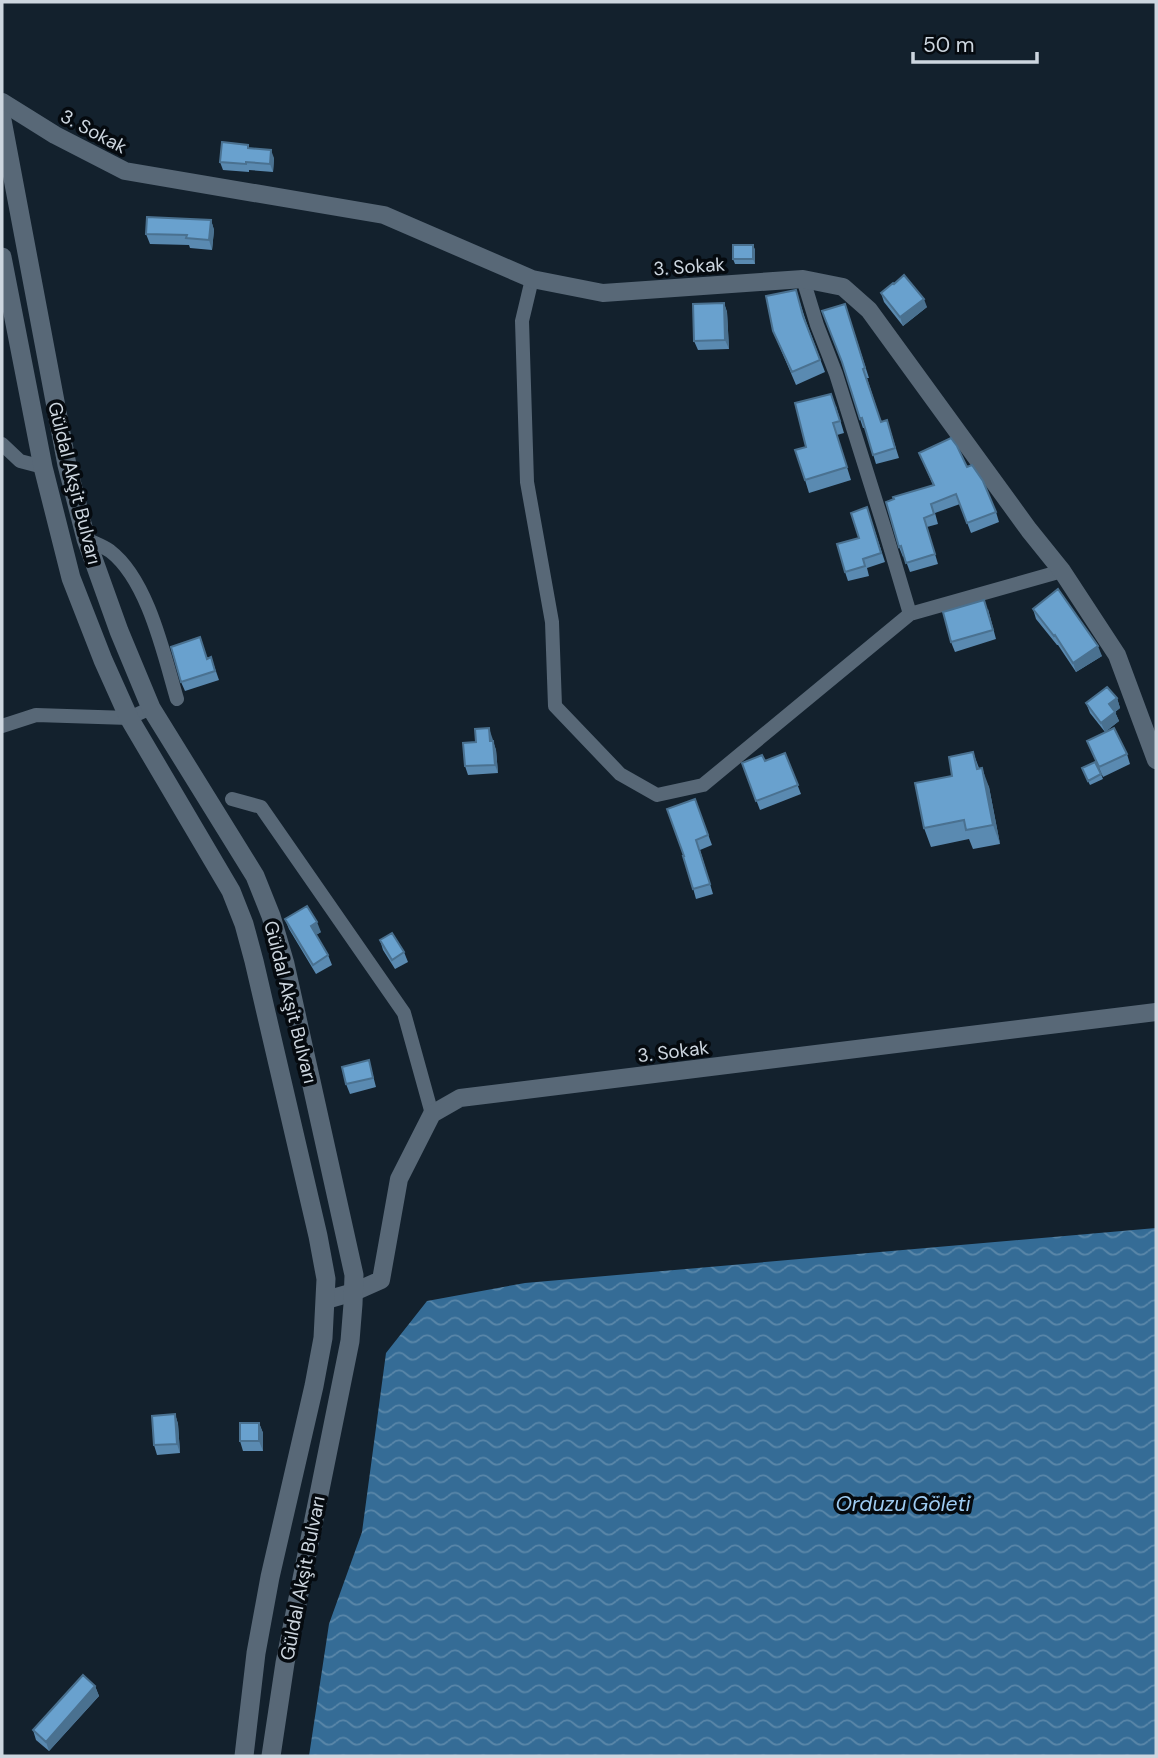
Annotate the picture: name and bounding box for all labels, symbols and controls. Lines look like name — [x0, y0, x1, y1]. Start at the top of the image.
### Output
scale bar — [913, 21, 1037, 65]
text: 50 m — [923, 31, 974, 59]
street label: 3. Sokak — [56, 104, 132, 160]
street label: 3. Sokak — [652, 251, 726, 281]
street label: Güldal Akşit Bulvarı — [42, 399, 107, 567]
street label: Güldal Akşit Bulvarı — [258, 918, 323, 1086]
street label: 3. Sokak — [636, 1035, 711, 1068]
water label: Orduzu Göleti — [835, 1490, 971, 1518]
street label: Güldal Akşit Bulvarı — [274, 1494, 331, 1662]

